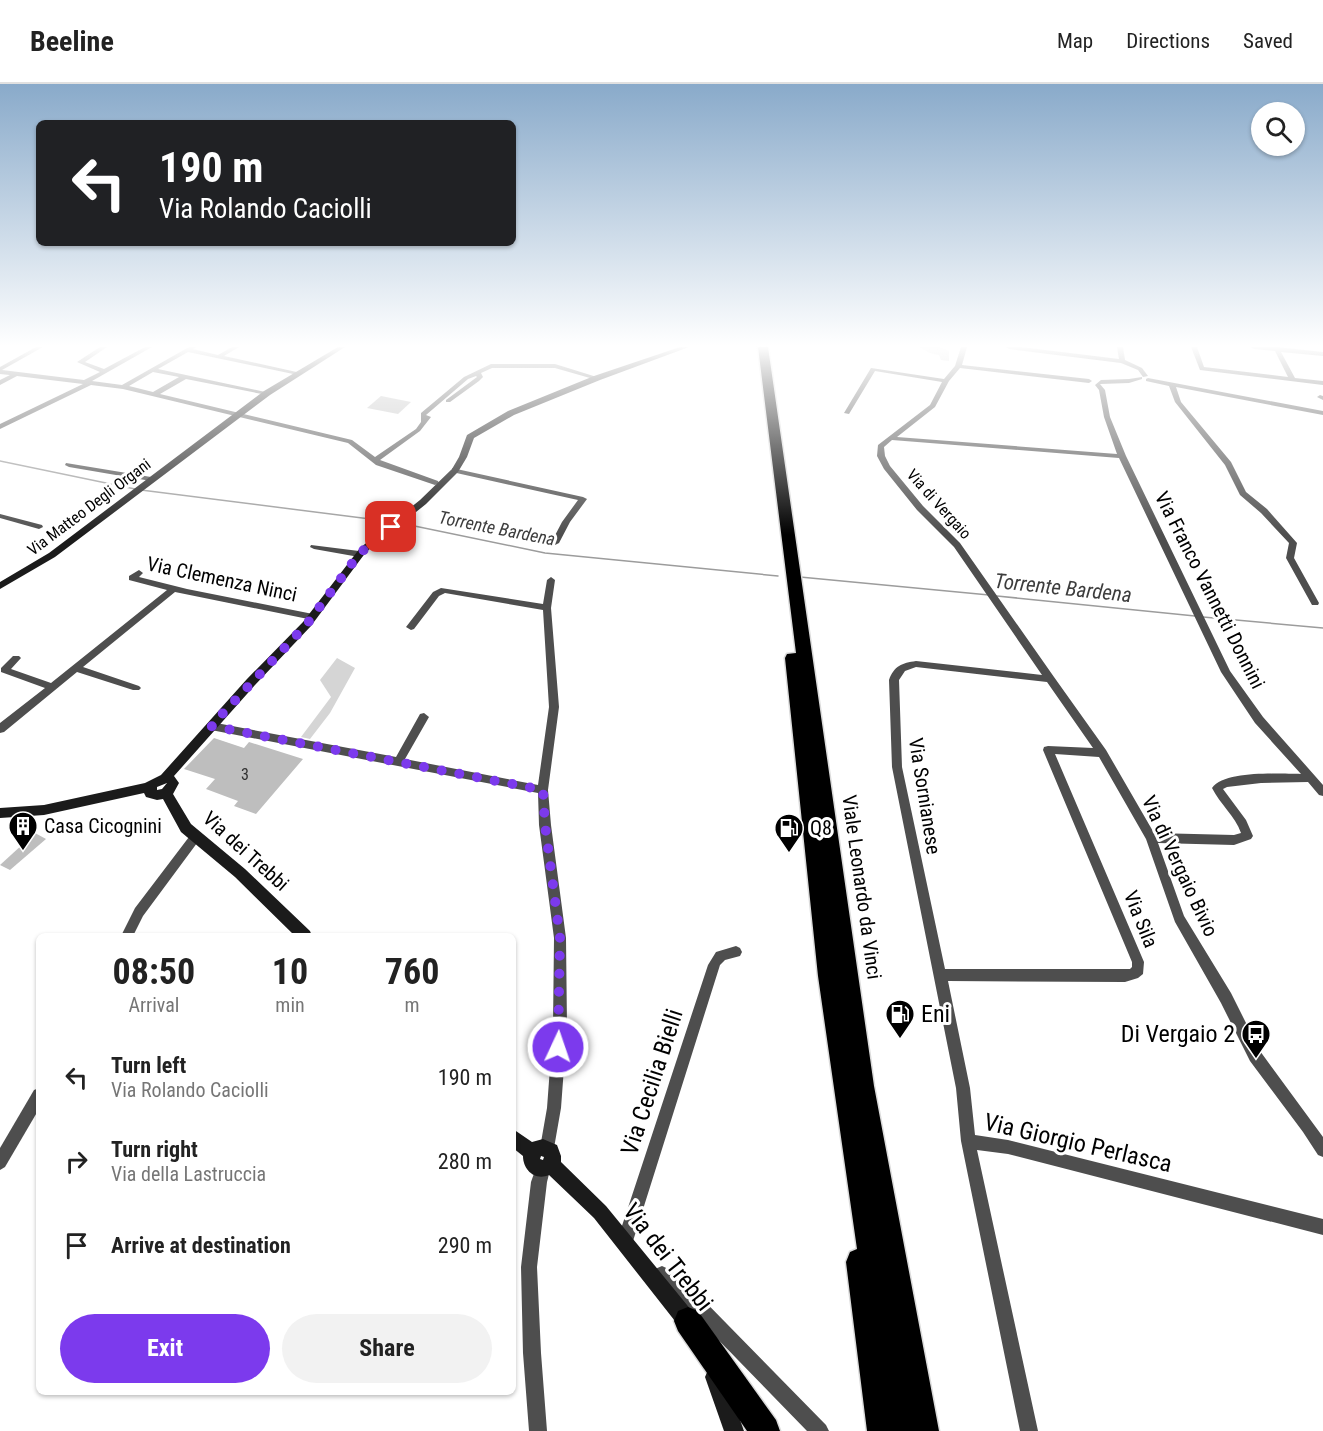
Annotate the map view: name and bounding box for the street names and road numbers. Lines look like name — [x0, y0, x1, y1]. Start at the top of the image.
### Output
street label: Via Matteo Degli Organi — [24, 454, 154, 560]
street label: Via di Vergaio — [903, 465, 975, 543]
street label: Via Franco Vannetti Donnini — [1150, 487, 1270, 693]
street label: Via Clemenza Ninci — [145, 551, 299, 607]
street label: Via Sornianese — [904, 736, 946, 856]
street label: Via di Vergaio Bivio — [1137, 792, 1223, 940]
street label: Viale Leonardo da Vinci — [837, 793, 887, 981]
street label: Via dei Trebbi — [198, 806, 294, 896]
street label: Via Sila — [1119, 887, 1163, 951]
street label: Via Cecilia Bielli — [615, 1005, 689, 1159]
street label: Via Giorgio Perlasca — [981, 1108, 1175, 1178]
street label: Via dei Trebbi — [617, 1198, 719, 1316]

